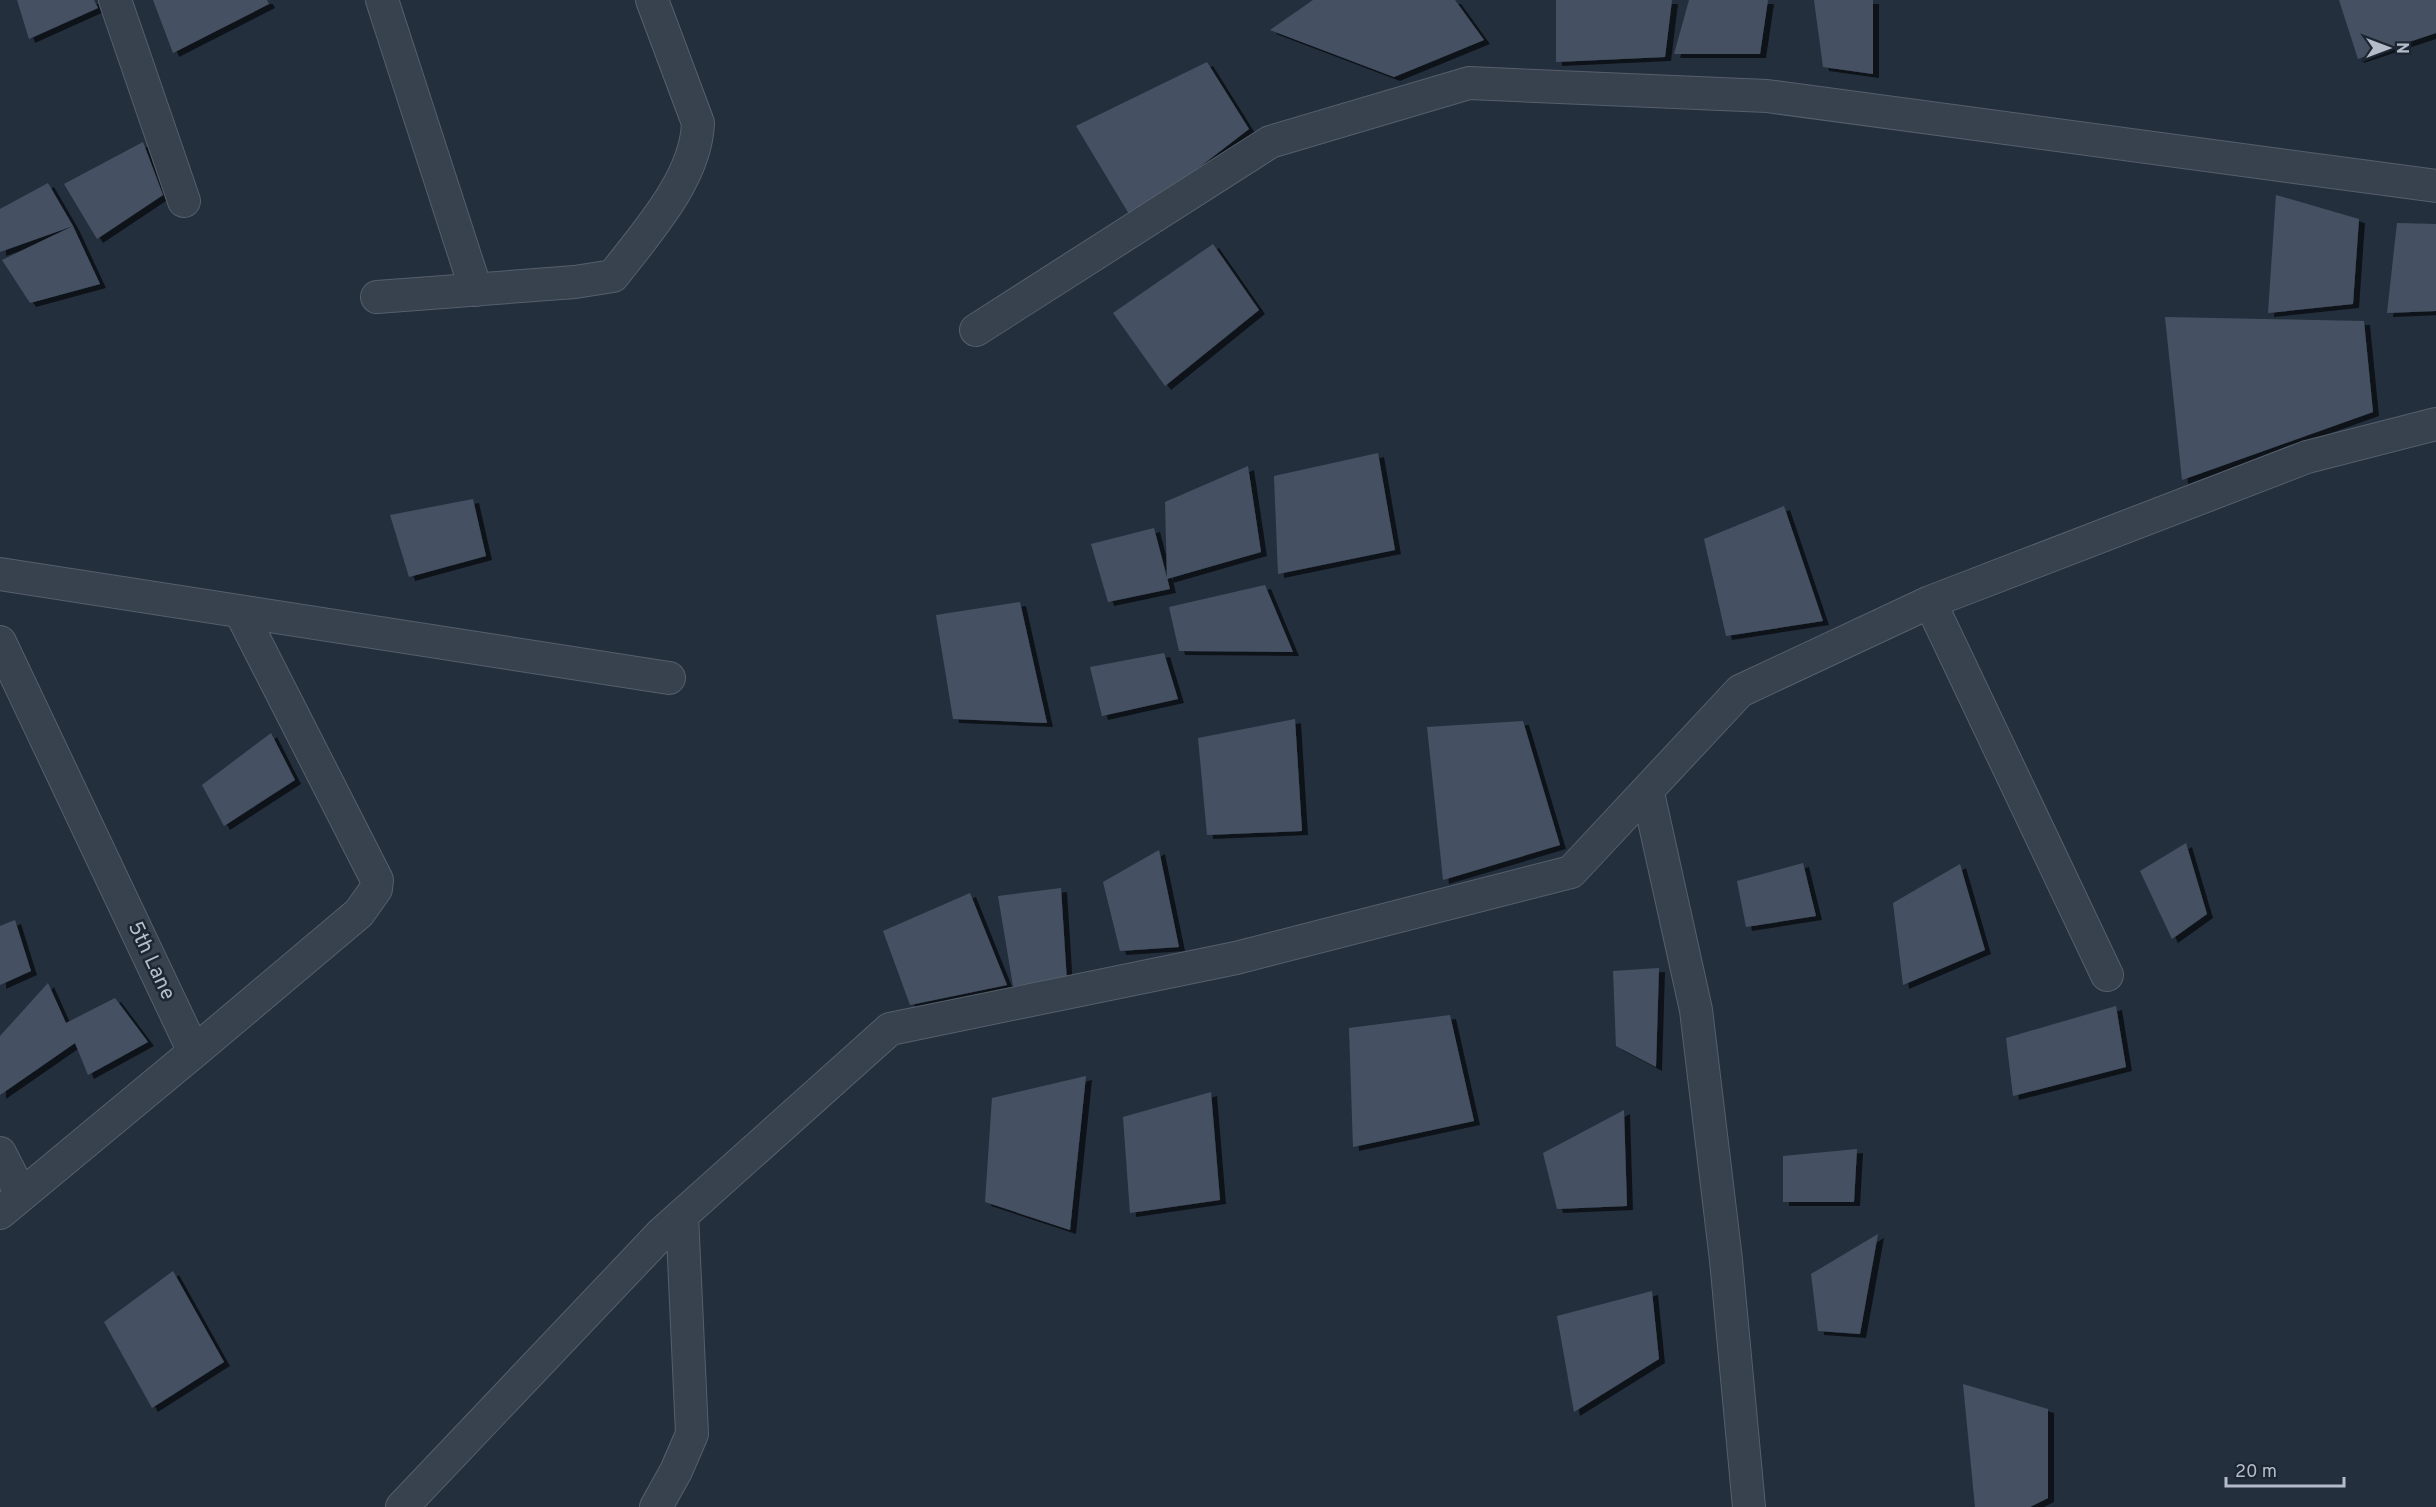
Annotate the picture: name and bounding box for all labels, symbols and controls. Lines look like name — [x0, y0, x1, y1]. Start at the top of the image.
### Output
north arrow — [2358, 18, 2418, 78]
text: N — [2391, 42, 2411, 54]
street label: 5th Lane — [121, 917, 181, 1005]
scale bar — [2226, 1450, 2344, 1488]
text: 20 m — [2235, 1461, 2277, 1484]

